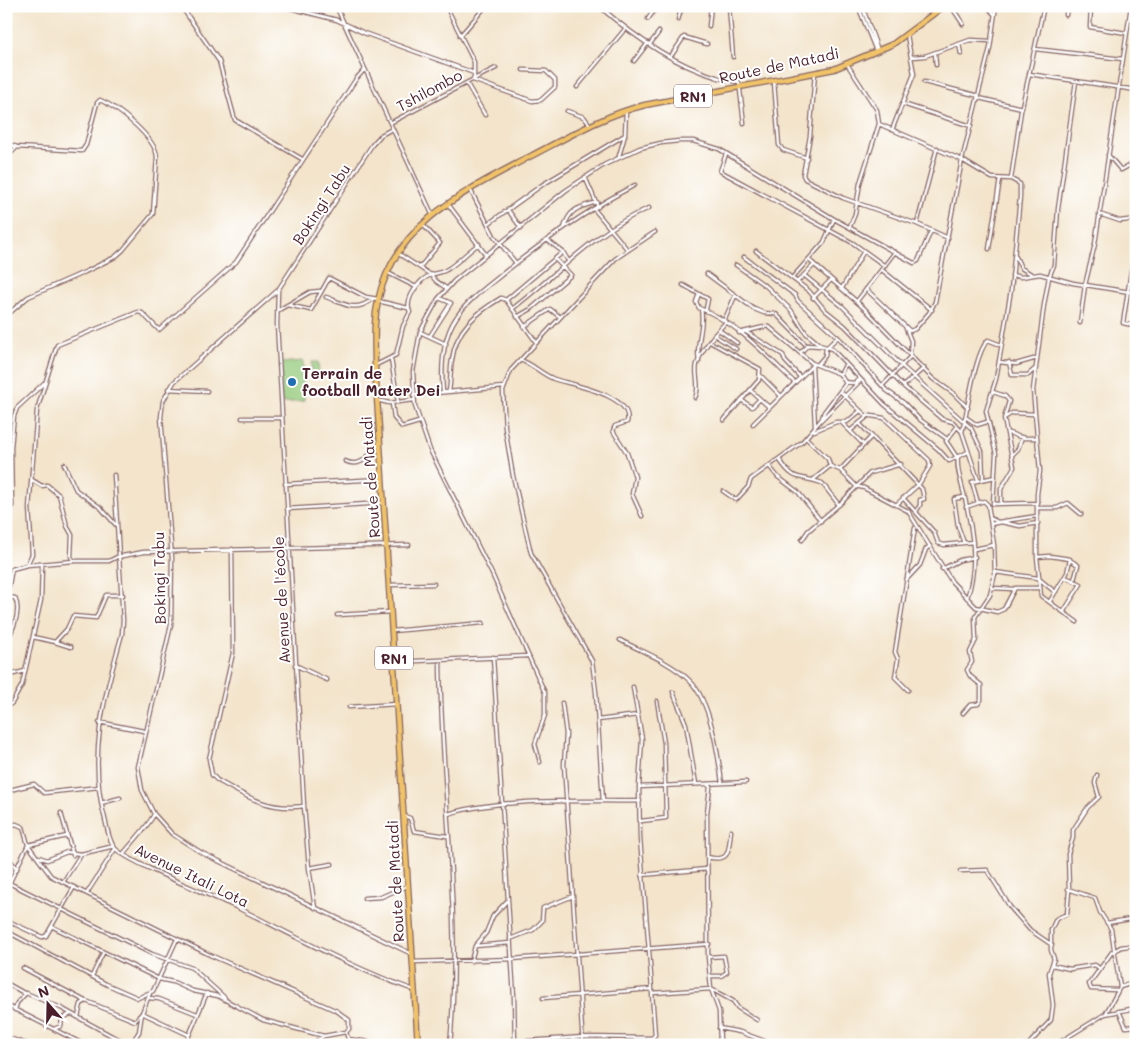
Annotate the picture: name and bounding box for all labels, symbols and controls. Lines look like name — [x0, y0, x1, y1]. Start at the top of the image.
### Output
street label: Route de Matadi — [717, 43, 841, 87]
street label: Tshilombo — [393, 64, 465, 116]
road number: RN1 — [674, 84, 712, 108]
street label: Bokingi Tabu — [287, 160, 355, 248]
place label: Terrain de football Mater Dei — [302, 363, 440, 400]
marker: Terrain de football Mater Dei — [286, 376, 298, 388]
street label: Route de Matadi — [356, 415, 384, 539]
street label: Bokingi Tabu — [148, 532, 170, 624]
street label: Avenue de l'école — [268, 536, 294, 664]
road number: RN1 — [375, 646, 413, 670]
street label: Route de Matadi — [382, 819, 408, 943]
street label: Avenue Itali Lota — [131, 839, 253, 911]
north arrow — [22, 978, 72, 1028]
text: N — [35, 981, 52, 1002]

